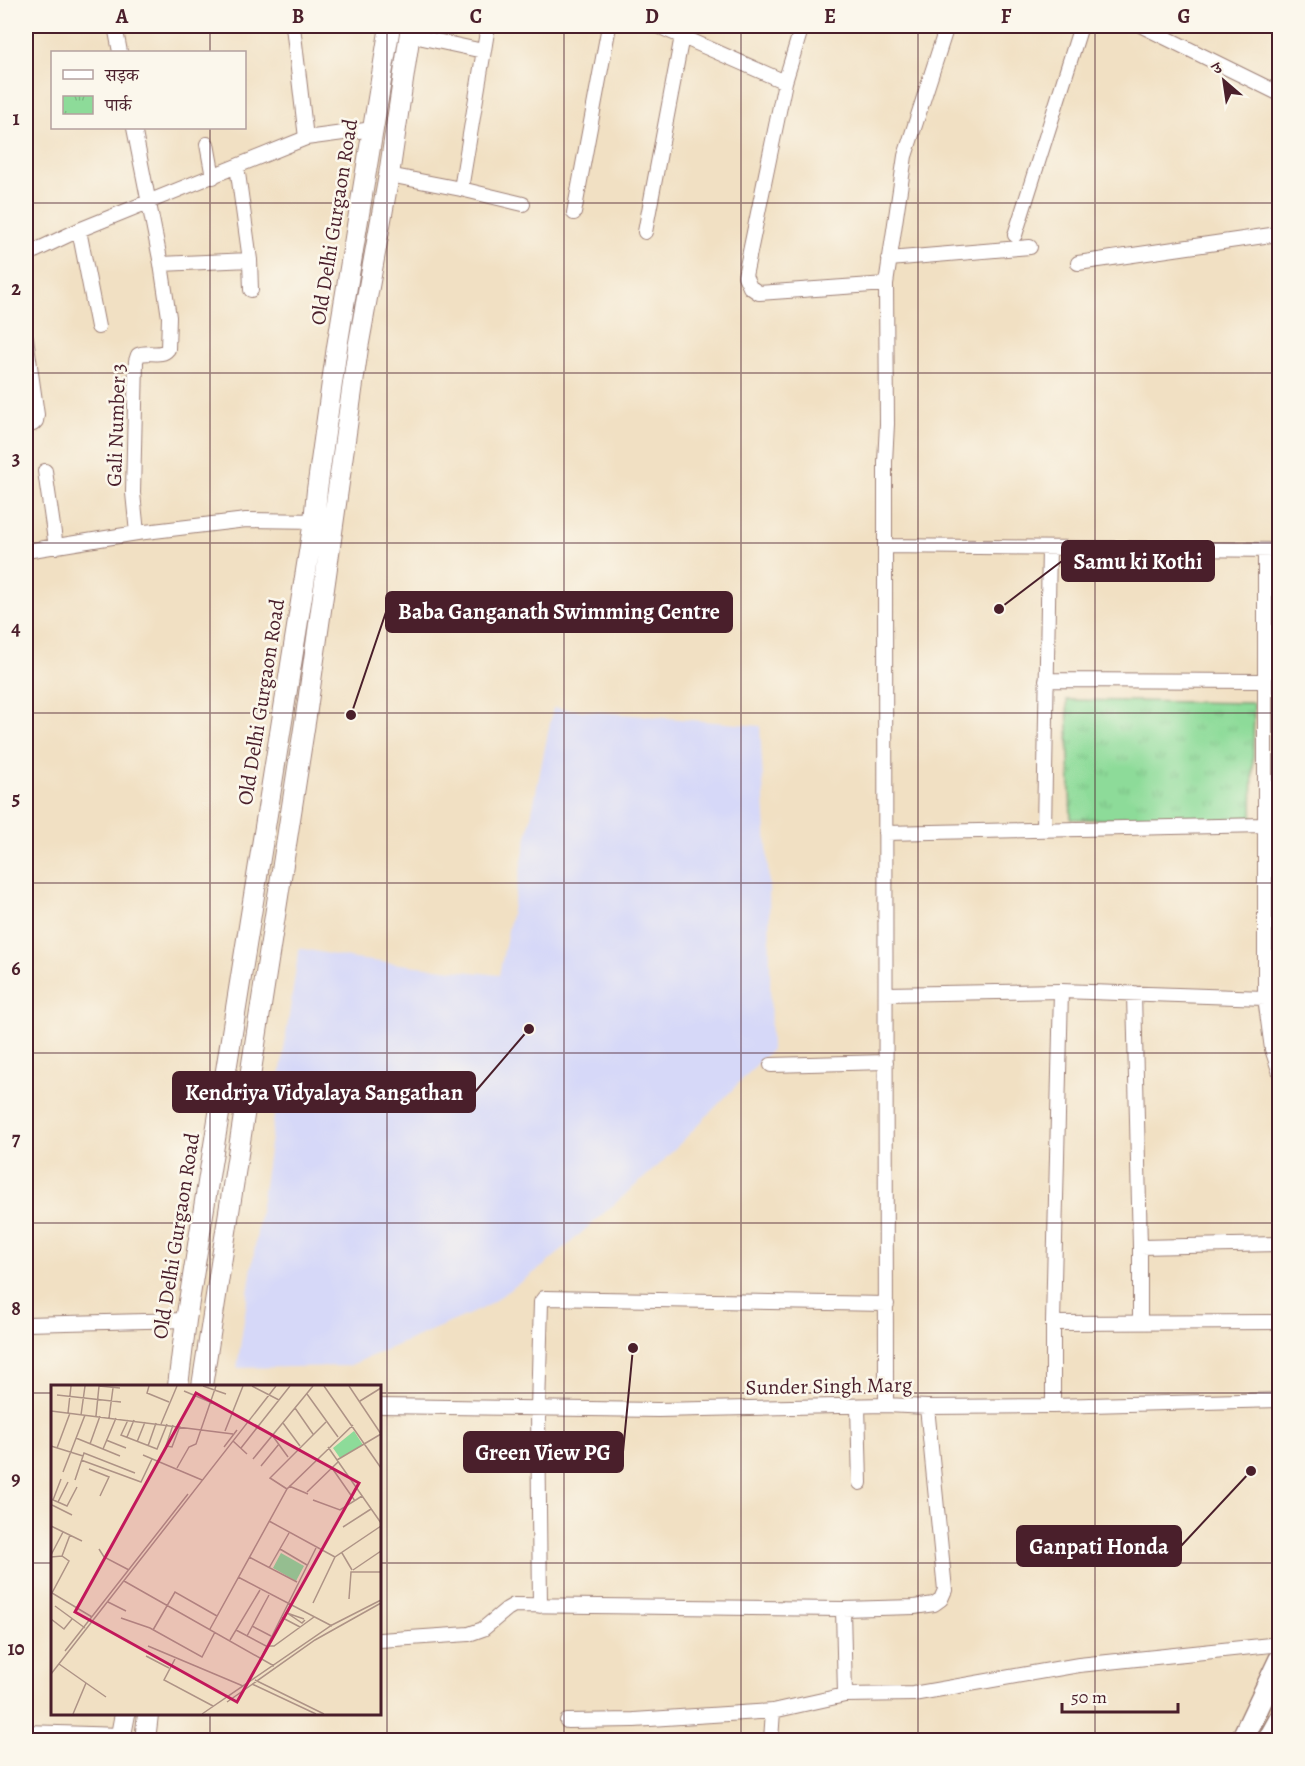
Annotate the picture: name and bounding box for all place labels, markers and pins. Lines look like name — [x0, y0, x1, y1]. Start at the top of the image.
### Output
callout: Samu ki Kothi — [1062, 541, 1214, 581]
callout: Baba Ganganath Swimming Centre — [386, 592, 732, 632]
callout: Kendriya Vidyalaya Sangathan — [173, 1072, 475, 1112]
callout: Green View PG — [464, 1432, 623, 1472]
callout: Ganpati Honda — [1017, 1526, 1181, 1566]

